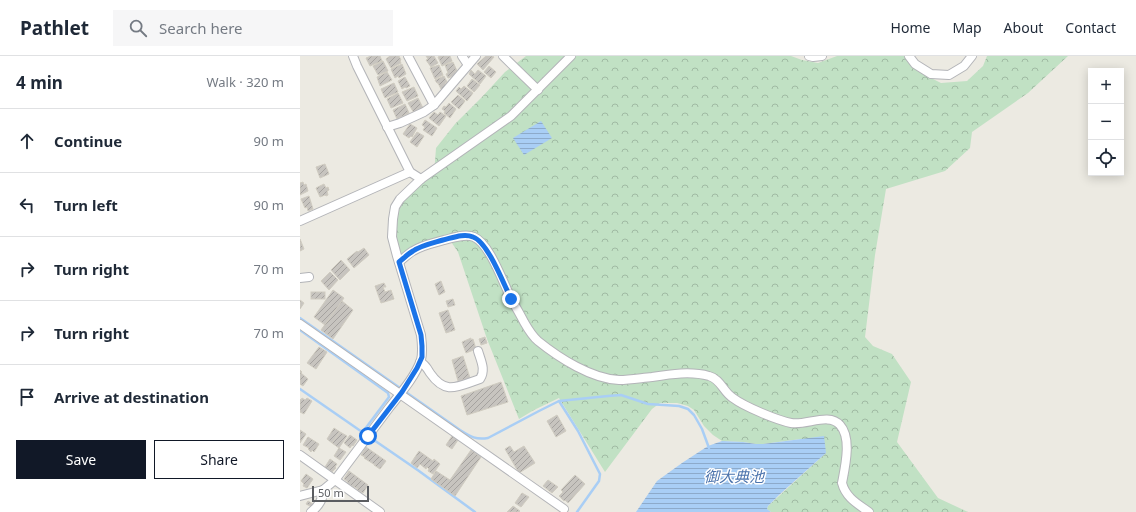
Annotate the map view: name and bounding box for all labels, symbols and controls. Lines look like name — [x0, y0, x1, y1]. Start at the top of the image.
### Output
search box — [113, 10, 393, 46]
text: Pathlet — [20, 15, 89, 41]
icon: search — [127, 17, 149, 39]
text: Search here — [159, 18, 243, 38]
text: Home — [891, 18, 930, 37]
text: Map — [952, 18, 982, 37]
text: About — [1004, 18, 1043, 37]
text: Contact — [1065, 18, 1116, 37]
map controls — [1088, 68, 1124, 176]
button: + — [1088, 68, 1124, 104]
text: 4 min — [16, 71, 63, 94]
text: Walk · 320 m — [206, 73, 284, 91]
button: − — [1088, 104, 1124, 140]
icon: ahead — [16, 130, 38, 152]
text: Continue — [54, 131, 122, 151]
text: 90 m — [254, 132, 284, 150]
button: locate — [1088, 140, 1124, 176]
icon: left — [16, 194, 38, 216]
text: Turn left — [54, 195, 118, 215]
text: 90 m — [254, 196, 284, 214]
icon: right — [16, 258, 38, 280]
text: Turn right — [54, 259, 129, 279]
text: 70 m — [254, 260, 284, 278]
route end — [502, 290, 520, 308]
icon: right — [16, 322, 38, 344]
text: Turn right — [54, 323, 129, 343]
text: 70 m — [254, 324, 284, 342]
icon: arrive — [16, 386, 38, 408]
text: Arrive at destination — [54, 387, 209, 407]
route start — [359, 427, 377, 445]
button: Save — [16, 440, 146, 479]
button: Share — [154, 440, 284, 479]
water label: 御大典池 — [704, 466, 766, 486]
scale bar — [312, 484, 369, 503]
text: 50 m — [318, 485, 344, 500]

